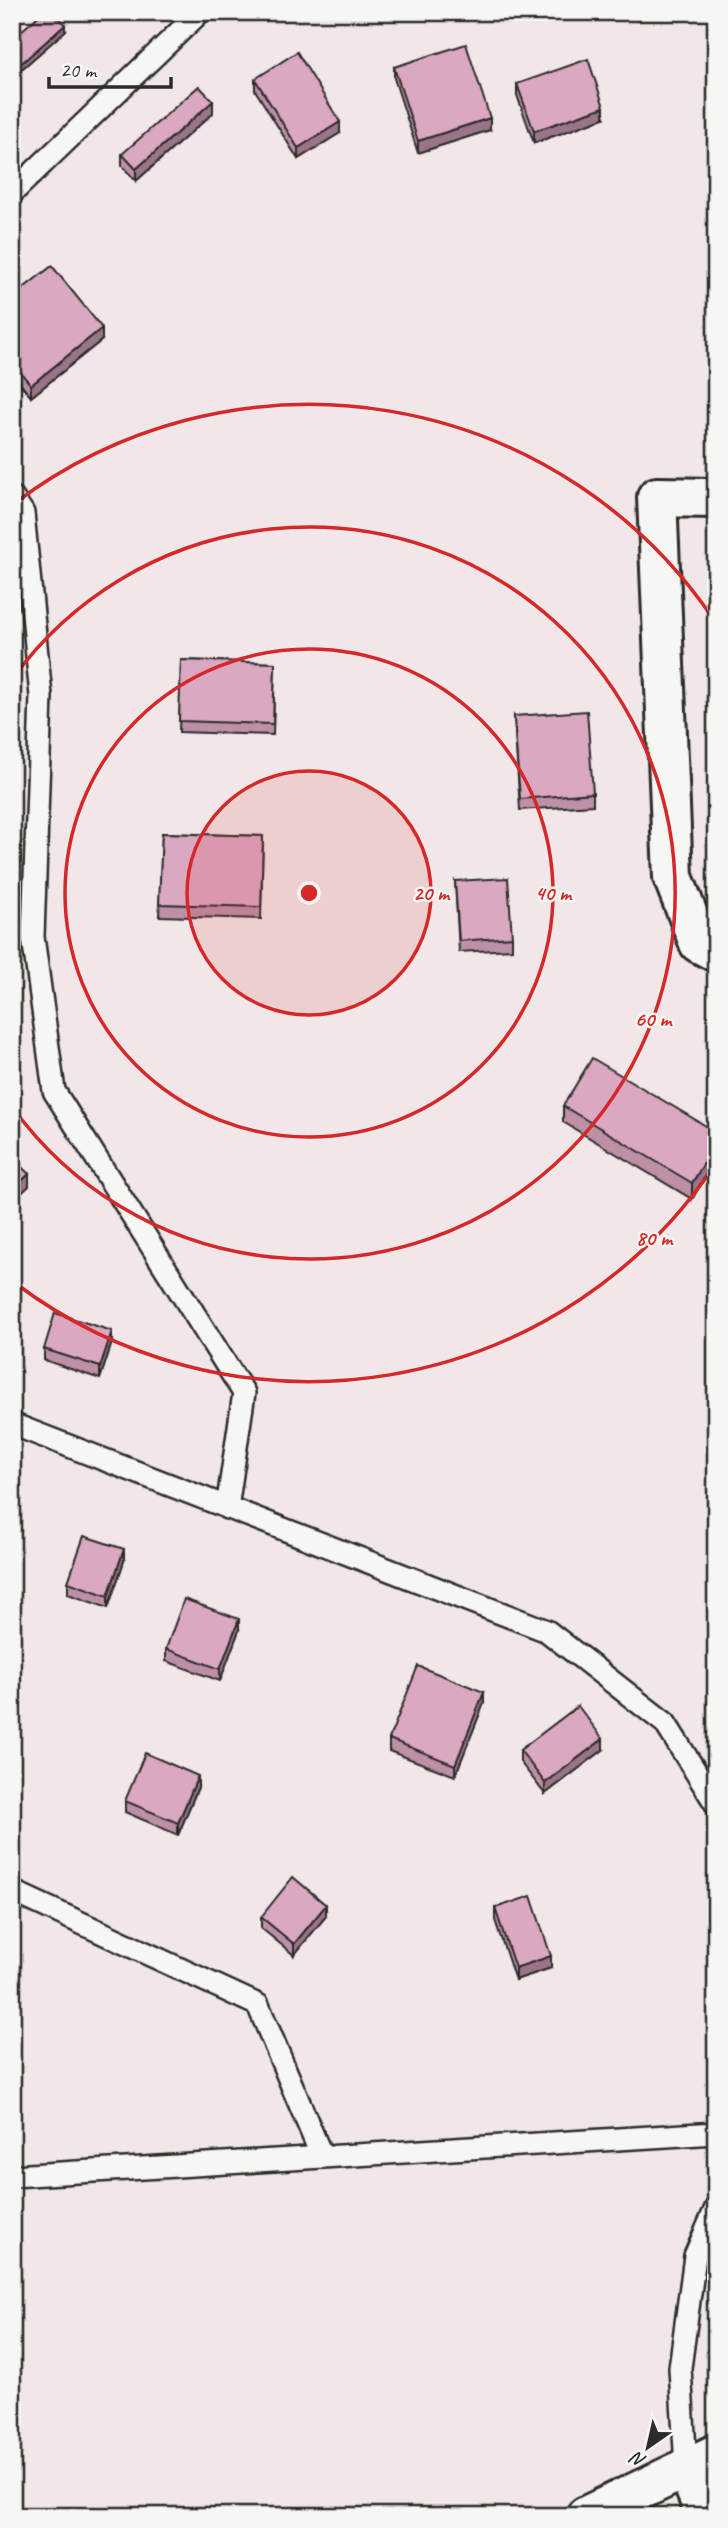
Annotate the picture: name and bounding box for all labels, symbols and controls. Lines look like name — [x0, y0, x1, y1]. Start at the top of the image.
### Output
scale bar — [49, 46, 172, 90]
text: 20 m — [60, 57, 98, 83]
text: 20 m — [413, 880, 451, 906]
text: 40 m — [535, 880, 573, 906]
centre of rings — [297, 881, 321, 905]
text: 60 m — [635, 1006, 673, 1032]
text: 80 m — [636, 1225, 674, 1251]
north arrow — [612, 2412, 682, 2482]
text: N — [625, 2445, 651, 2474]

